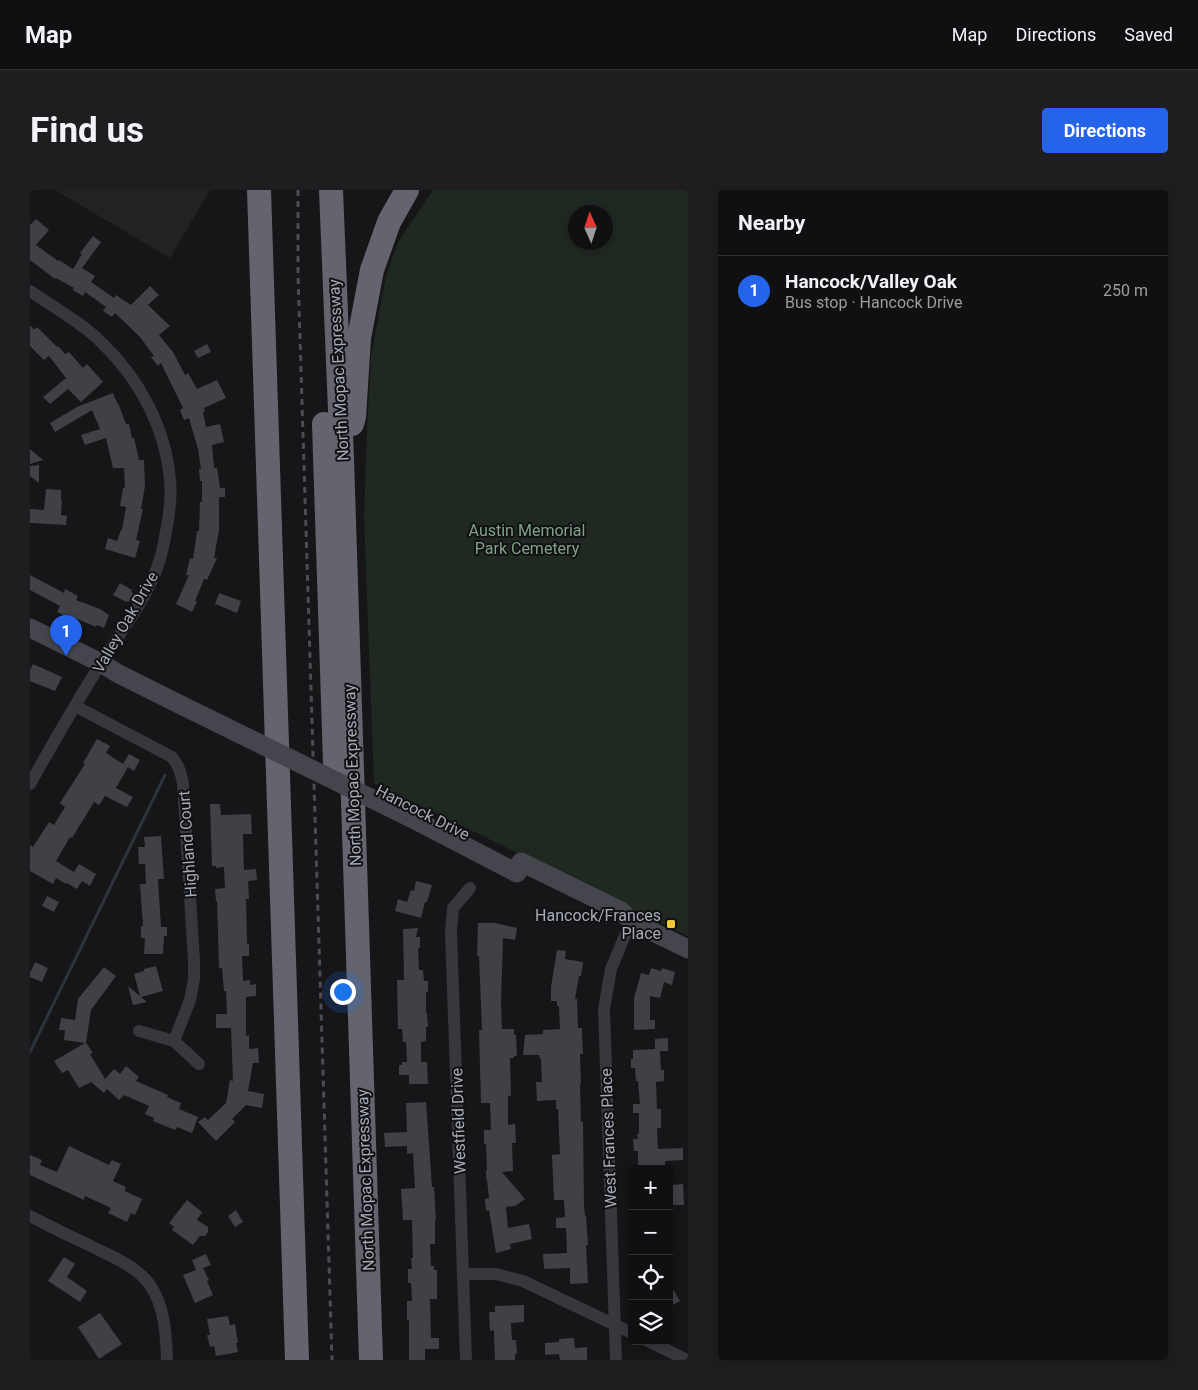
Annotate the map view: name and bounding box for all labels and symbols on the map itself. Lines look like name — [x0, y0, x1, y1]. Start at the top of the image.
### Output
north arrow — [568, 205, 613, 250]
street label: North Mopac Expressway — [324, 278, 353, 461]
park label: Austin Memorial Park Cemetery — [469, 521, 585, 558]
street label: Valley Oak Drive — [89, 568, 162, 676]
pin: 1 — [50, 615, 82, 656]
street label: North Mopac Expressway — [340, 683, 365, 866]
street label: Hancock Drive — [373, 781, 473, 844]
street label: Highland Court — [174, 790, 201, 898]
place label: Hancock/Frances Place — [535, 906, 661, 943]
marker: Hancock/Frances Place — [665, 918, 677, 930]
your location — [330, 979, 356, 1005]
street label: Westfield Drive — [447, 1068, 470, 1174]
street label: West Frances Place — [597, 1068, 620, 1208]
street label: North Mopac Expressway — [353, 1088, 378, 1271]

